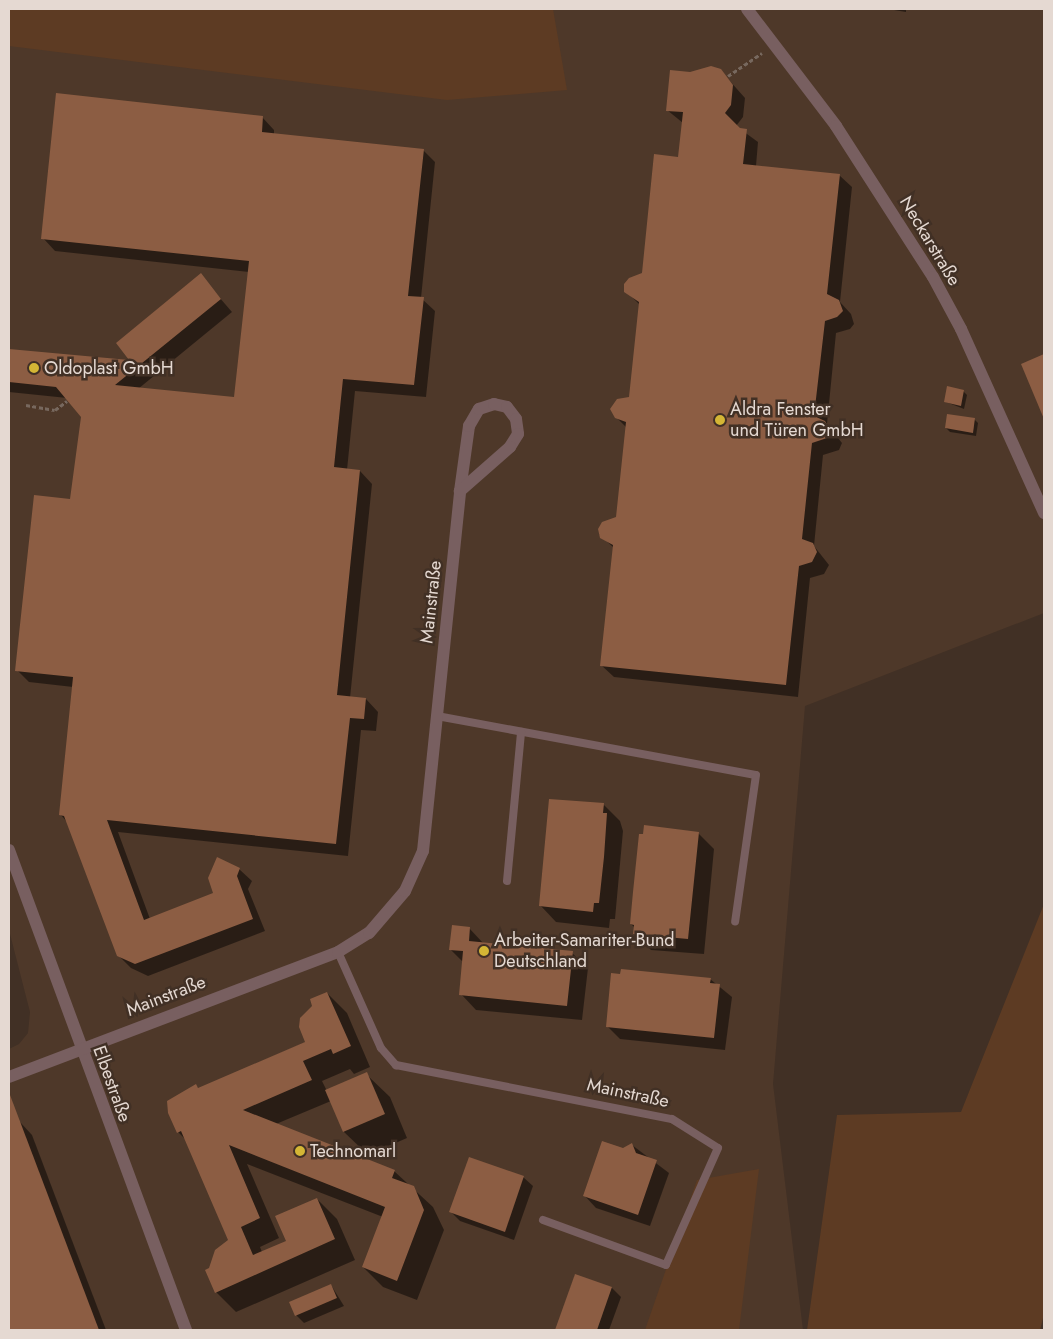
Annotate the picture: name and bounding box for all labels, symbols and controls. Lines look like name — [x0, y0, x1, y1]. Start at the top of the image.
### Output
street label: Neckarstraße — [895, 192, 965, 290]
place label: Oldoplast GmbH — [44, 357, 174, 379]
marker: Oldoplast GmbH — [28, 362, 40, 374]
place label: Aldra Fenster und Türen GmbH — [730, 399, 864, 442]
marker: Aldra Fenster und Türen GmbH — [714, 414, 726, 426]
street label: Mainstraße — [416, 559, 446, 645]
place label: Arbeiter-Samariter-Bund Deutschland — [494, 930, 675, 972]
marker: Arbeiter-Samariter-Bund Deutschland — [478, 945, 490, 957]
street label: Mainstraße — [123, 971, 209, 1021]
street label: Elbestraße — [88, 1043, 136, 1125]
street label: Mainstraße — [585, 1074, 671, 1112]
place label: Technomarl — [310, 1140, 396, 1162]
marker: Technomarl — [294, 1145, 306, 1157]

